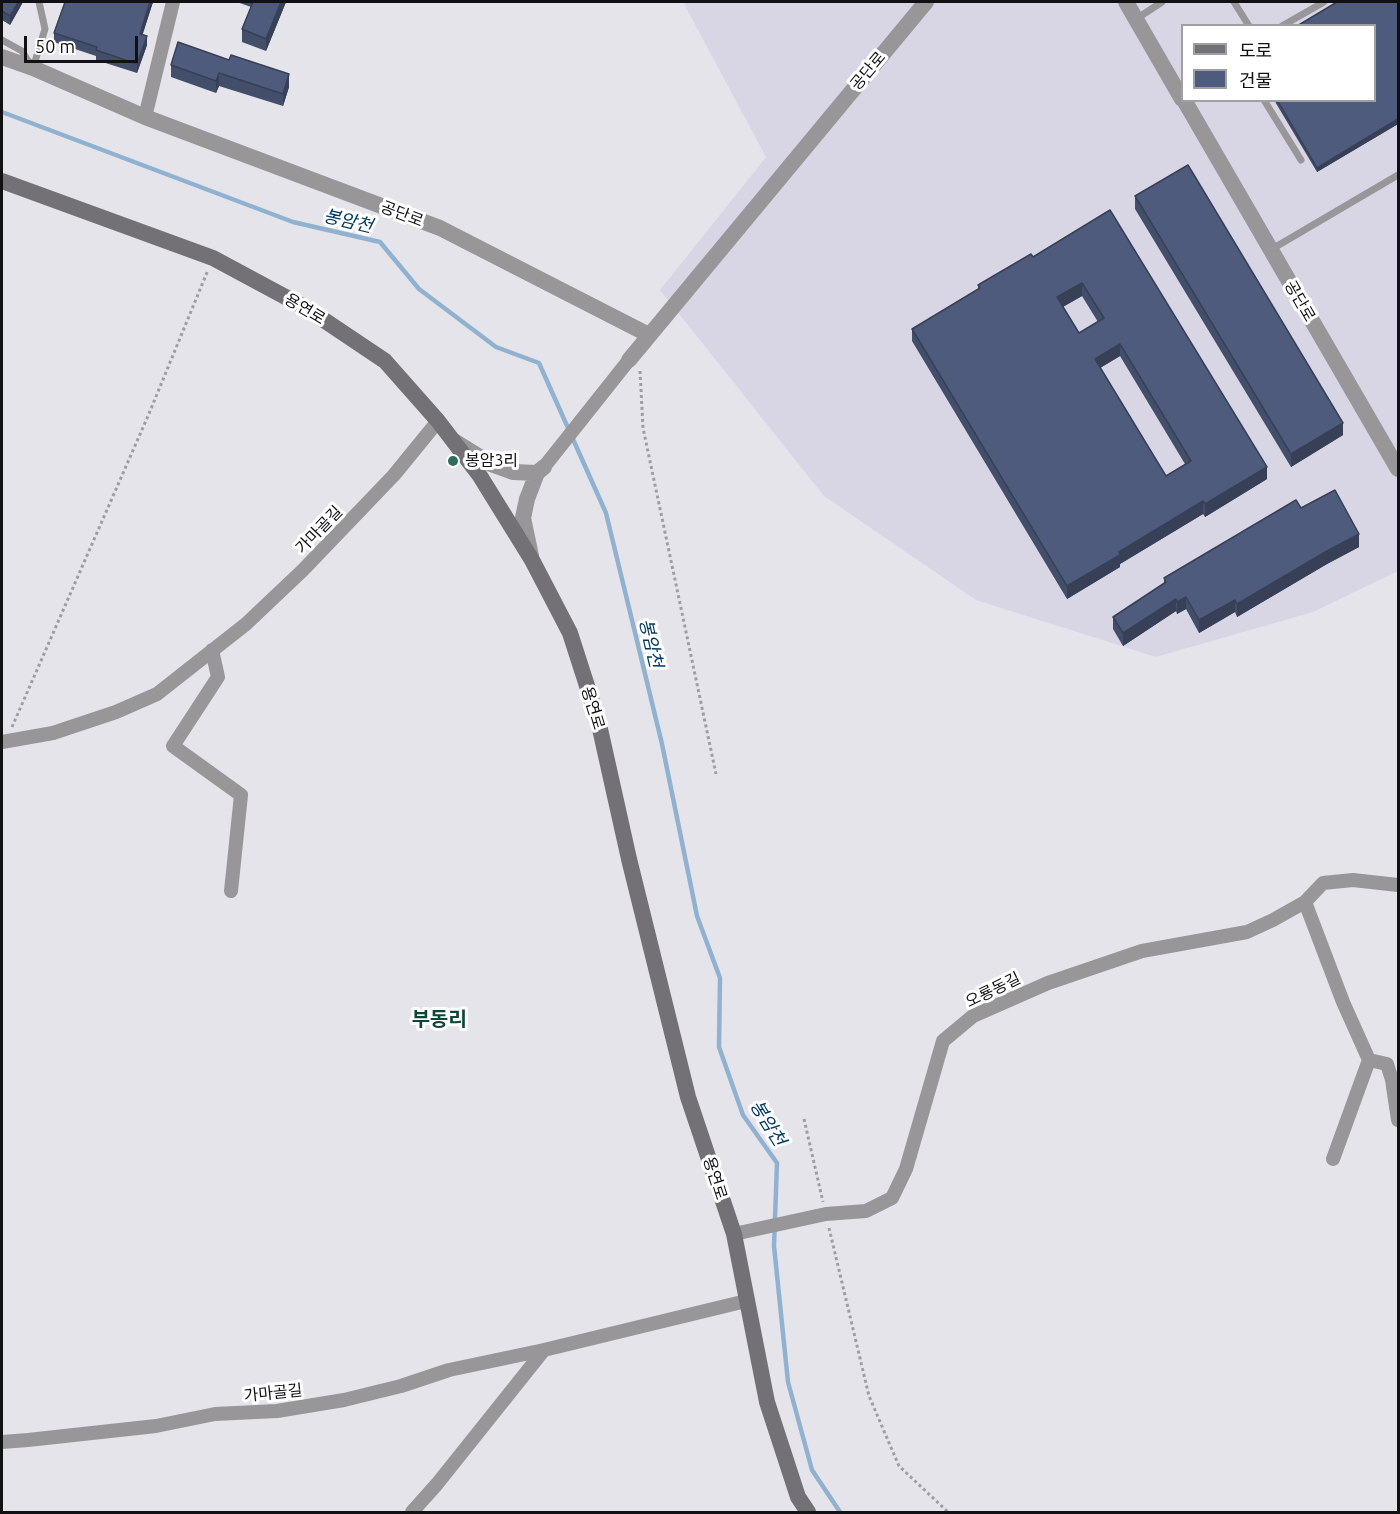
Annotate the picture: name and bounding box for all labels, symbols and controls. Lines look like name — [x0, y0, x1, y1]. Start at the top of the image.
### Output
scale bar — [27, 24, 141, 62]
legend — [1181, 24, 1376, 102]
text: 50 m — [35, 36, 75, 56]
text: 도로 — [1239, 40, 1272, 60]
street label: 공단로 — [846, 48, 890, 94]
text: 건물 — [1239, 70, 1272, 90]
street label: 공단로 — [378, 197, 426, 231]
water label: 봉암천 — [321, 205, 375, 237]
street label: 공단로 — [1281, 277, 1319, 325]
street label: 용연로 — [281, 289, 329, 329]
place label: 봉암3리 — [465, 451, 518, 471]
marker: 봉암3리 — [446, 454, 460, 468]
street label: 가마골길 — [292, 502, 346, 558]
water label: 봉암천 — [635, 616, 667, 670]
street label: 용연로 — [577, 684, 609, 732]
street label: 오룡동길 — [962, 968, 1024, 1012]
district label: 부동리 — [411, 1007, 467, 1031]
water label: 봉암천 — [746, 1096, 790, 1150]
street label: 용연로 — [699, 1154, 731, 1202]
street label: 가마골길 — [243, 1380, 303, 1406]

